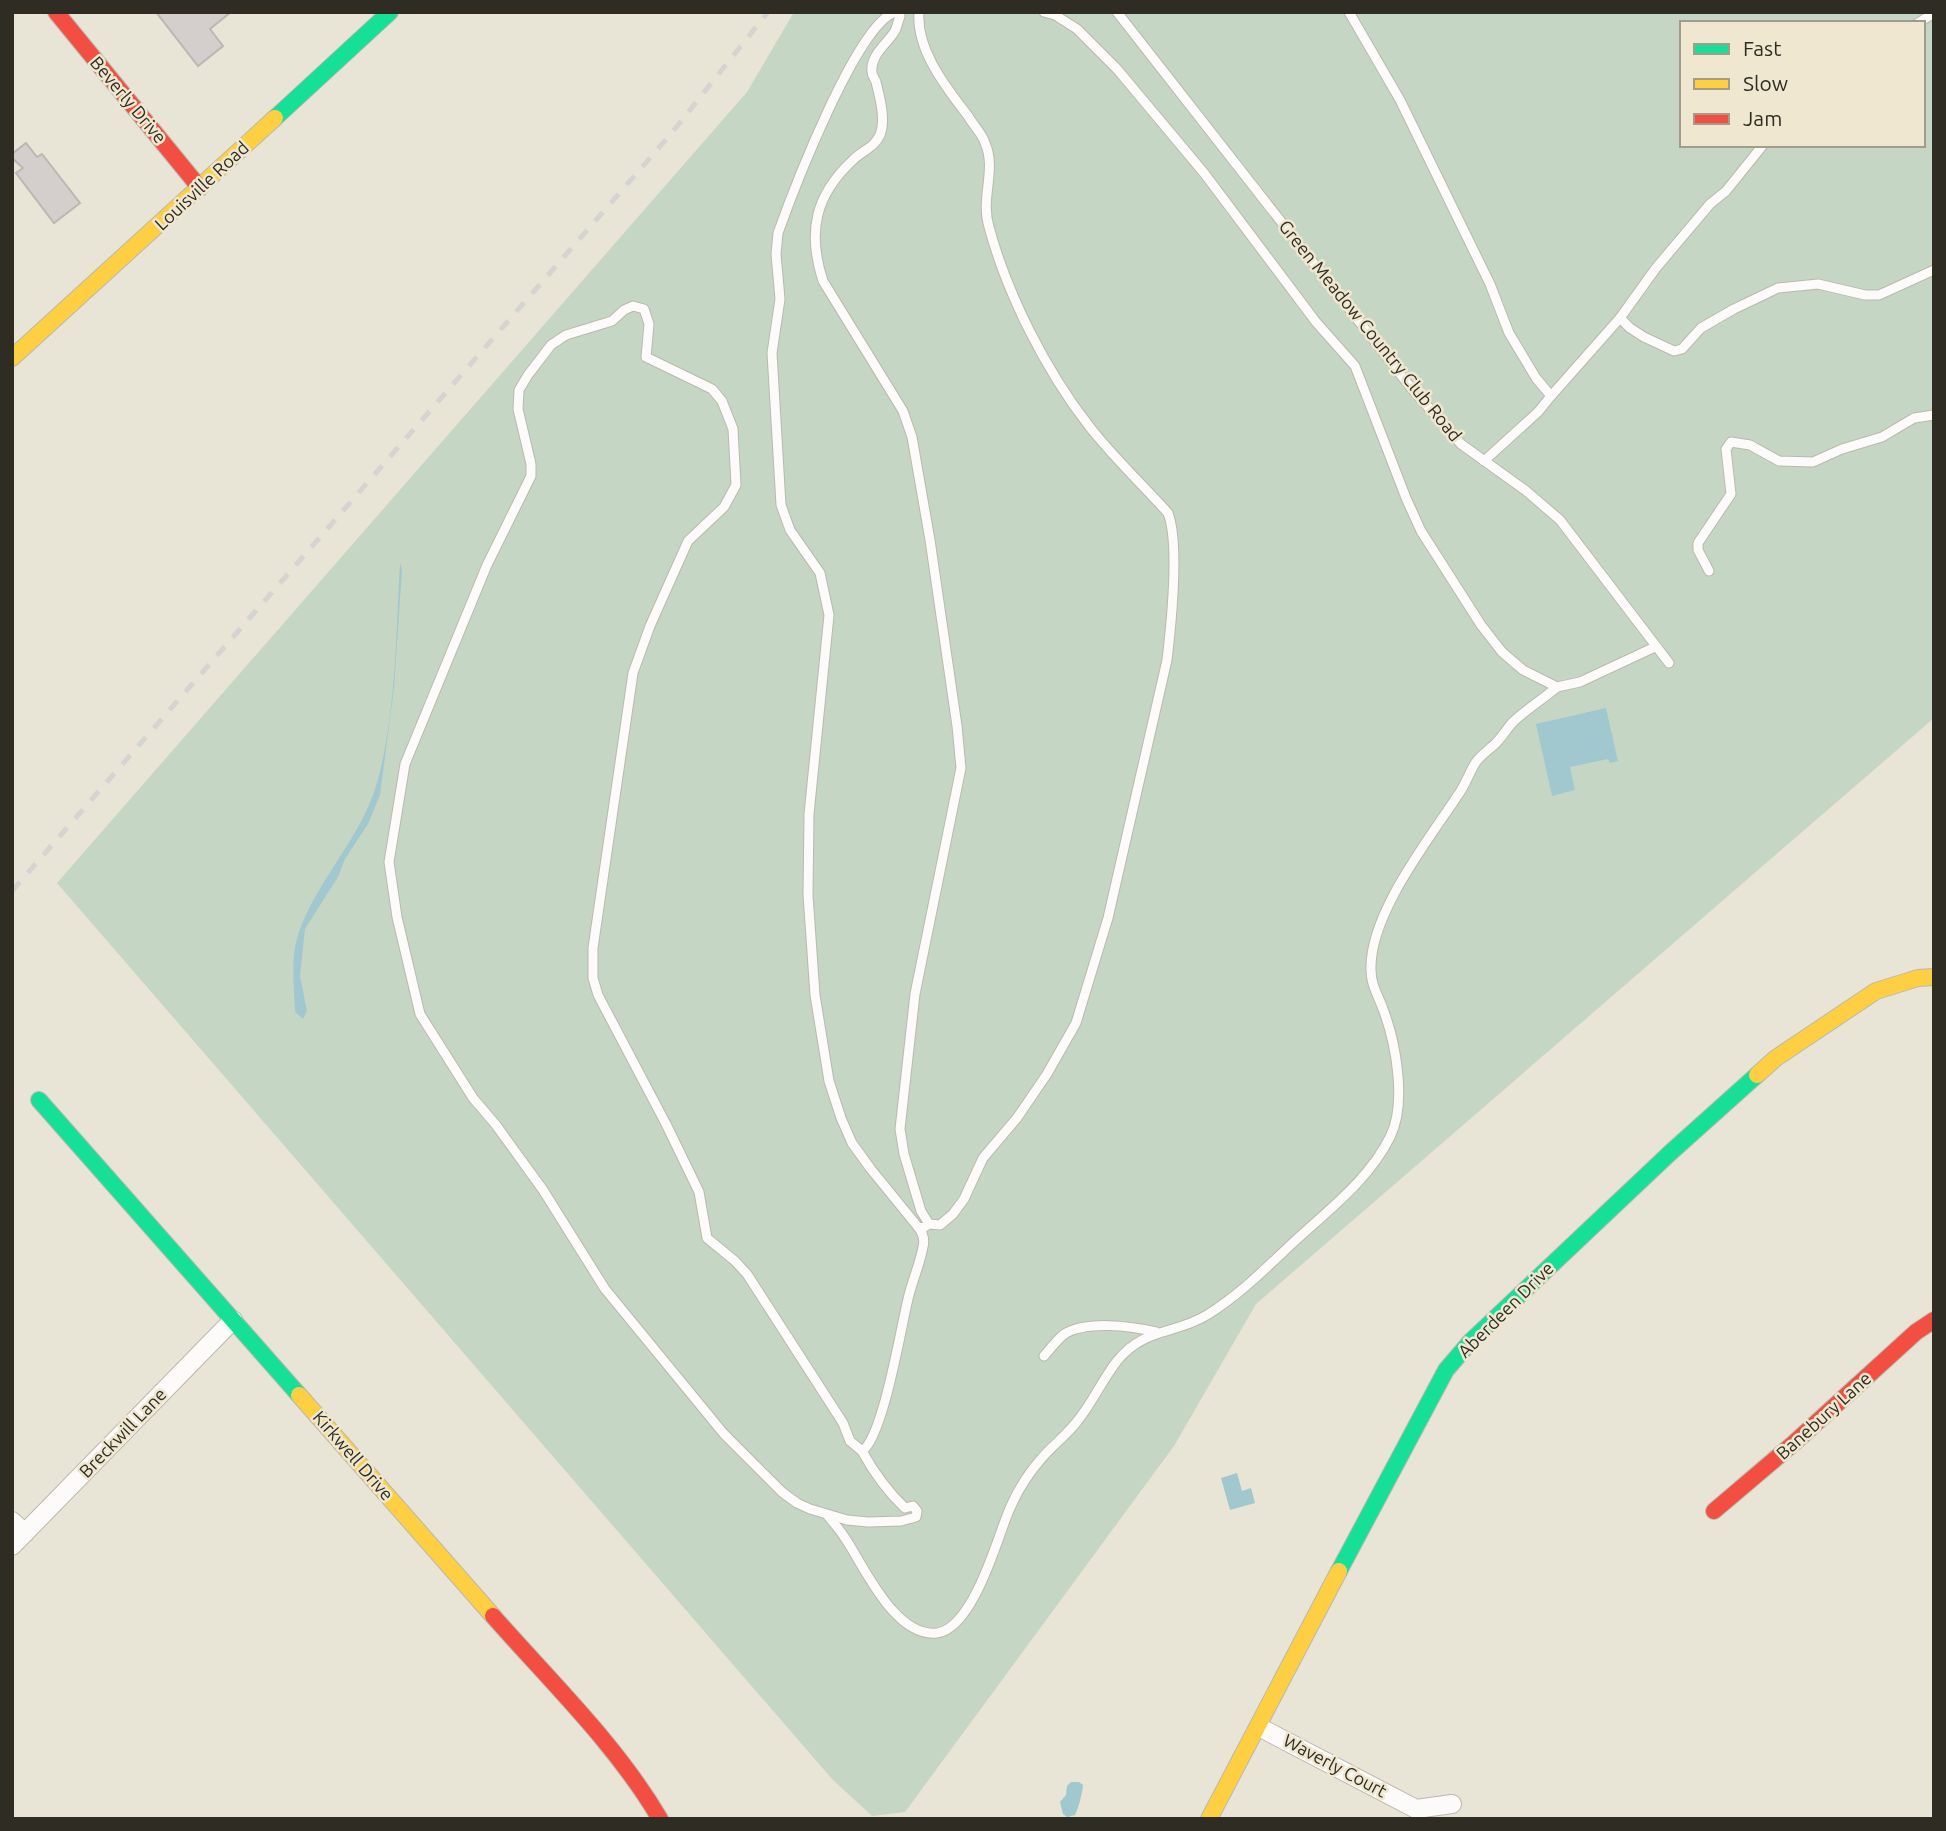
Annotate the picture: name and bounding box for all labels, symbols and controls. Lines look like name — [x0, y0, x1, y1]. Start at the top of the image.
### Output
legend — [1680, 21, 1925, 147]
text: Fast — [1743, 36, 1781, 60]
street label: Beverly Drive — [87, 52, 171, 147]
text: Slow — [1743, 71, 1788, 95]
text: Jam — [1743, 106, 1782, 130]
street label: Louisville Road — [151, 137, 252, 234]
street label: Green Meadow Country Club Road — [1275, 216, 1466, 445]
street label: Aberdeen Drive — [1454, 1258, 1557, 1361]
street label: Banebury Lane — [1772, 1368, 1875, 1463]
street label: Breckwill Lane — [75, 1384, 170, 1481]
street label: Kirkwell Drive — [310, 1407, 398, 1504]
street label: Waverly Court — [1280, 1729, 1391, 1801]

